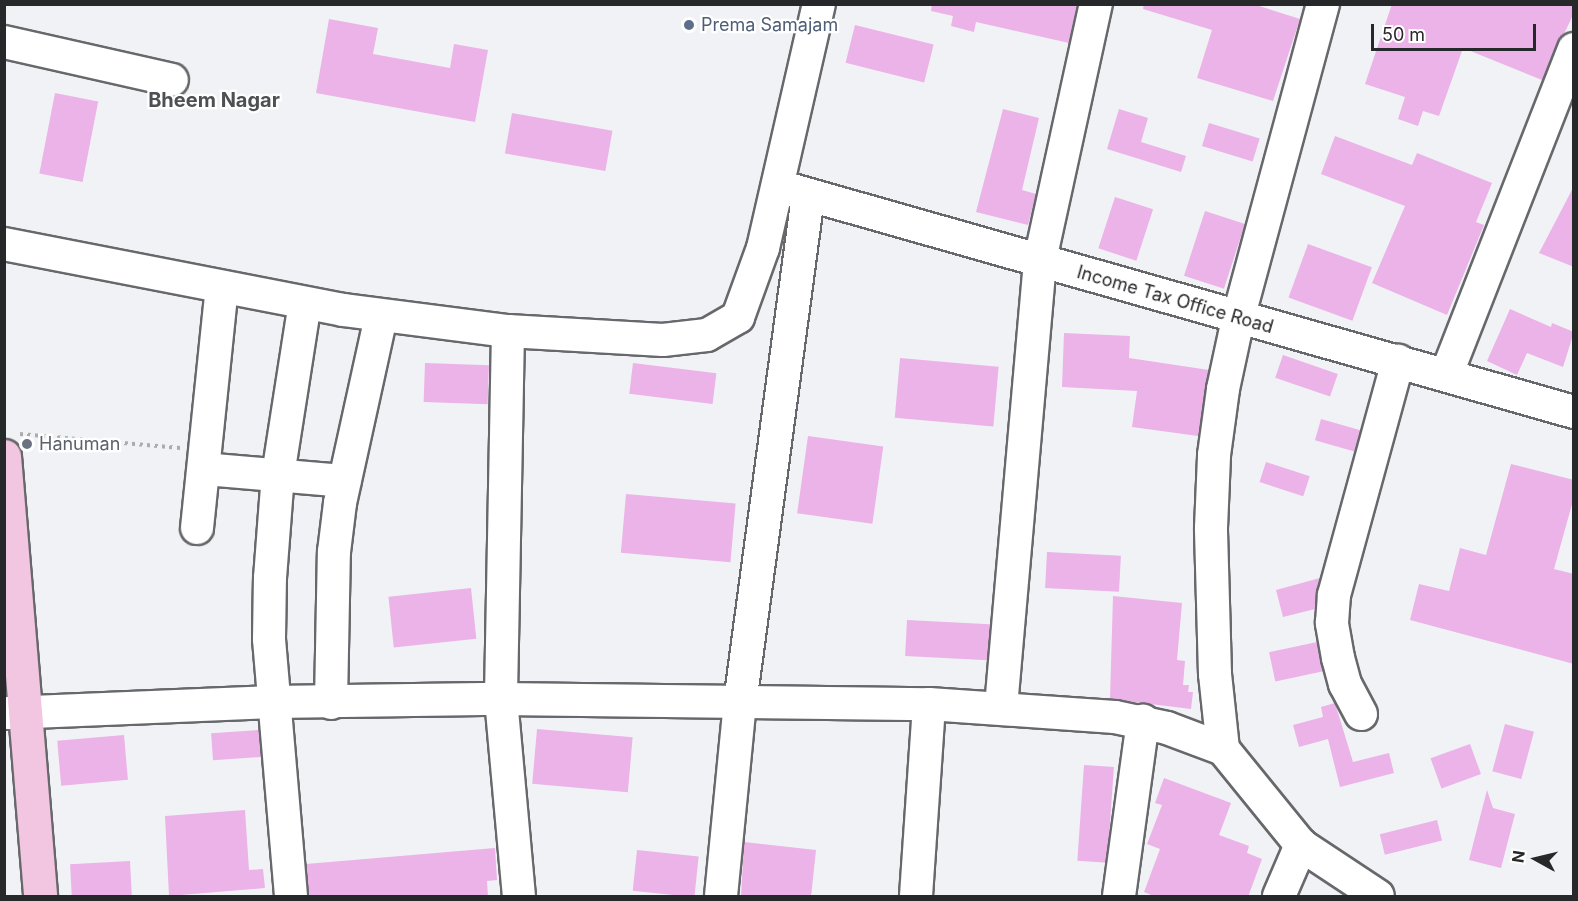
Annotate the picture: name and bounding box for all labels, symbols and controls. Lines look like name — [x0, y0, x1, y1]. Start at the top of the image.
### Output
scale bar — [1374, 12, 1539, 50]
place label: Prema Samajam — [701, 14, 838, 36]
marker: Prema Samajam — [682, 18, 696, 32]
text: 50 m — [1382, 24, 1425, 45]
district label: Bheem Nagar — [148, 88, 280, 112]
street label: Income Tax Office Road — [1074, 262, 1276, 338]
place label: Hanuman — [39, 433, 120, 455]
marker: Hanuman — [20, 437, 34, 451]
north arrow — [1506, 829, 1566, 889]
text: N — [1507, 849, 1529, 864]

